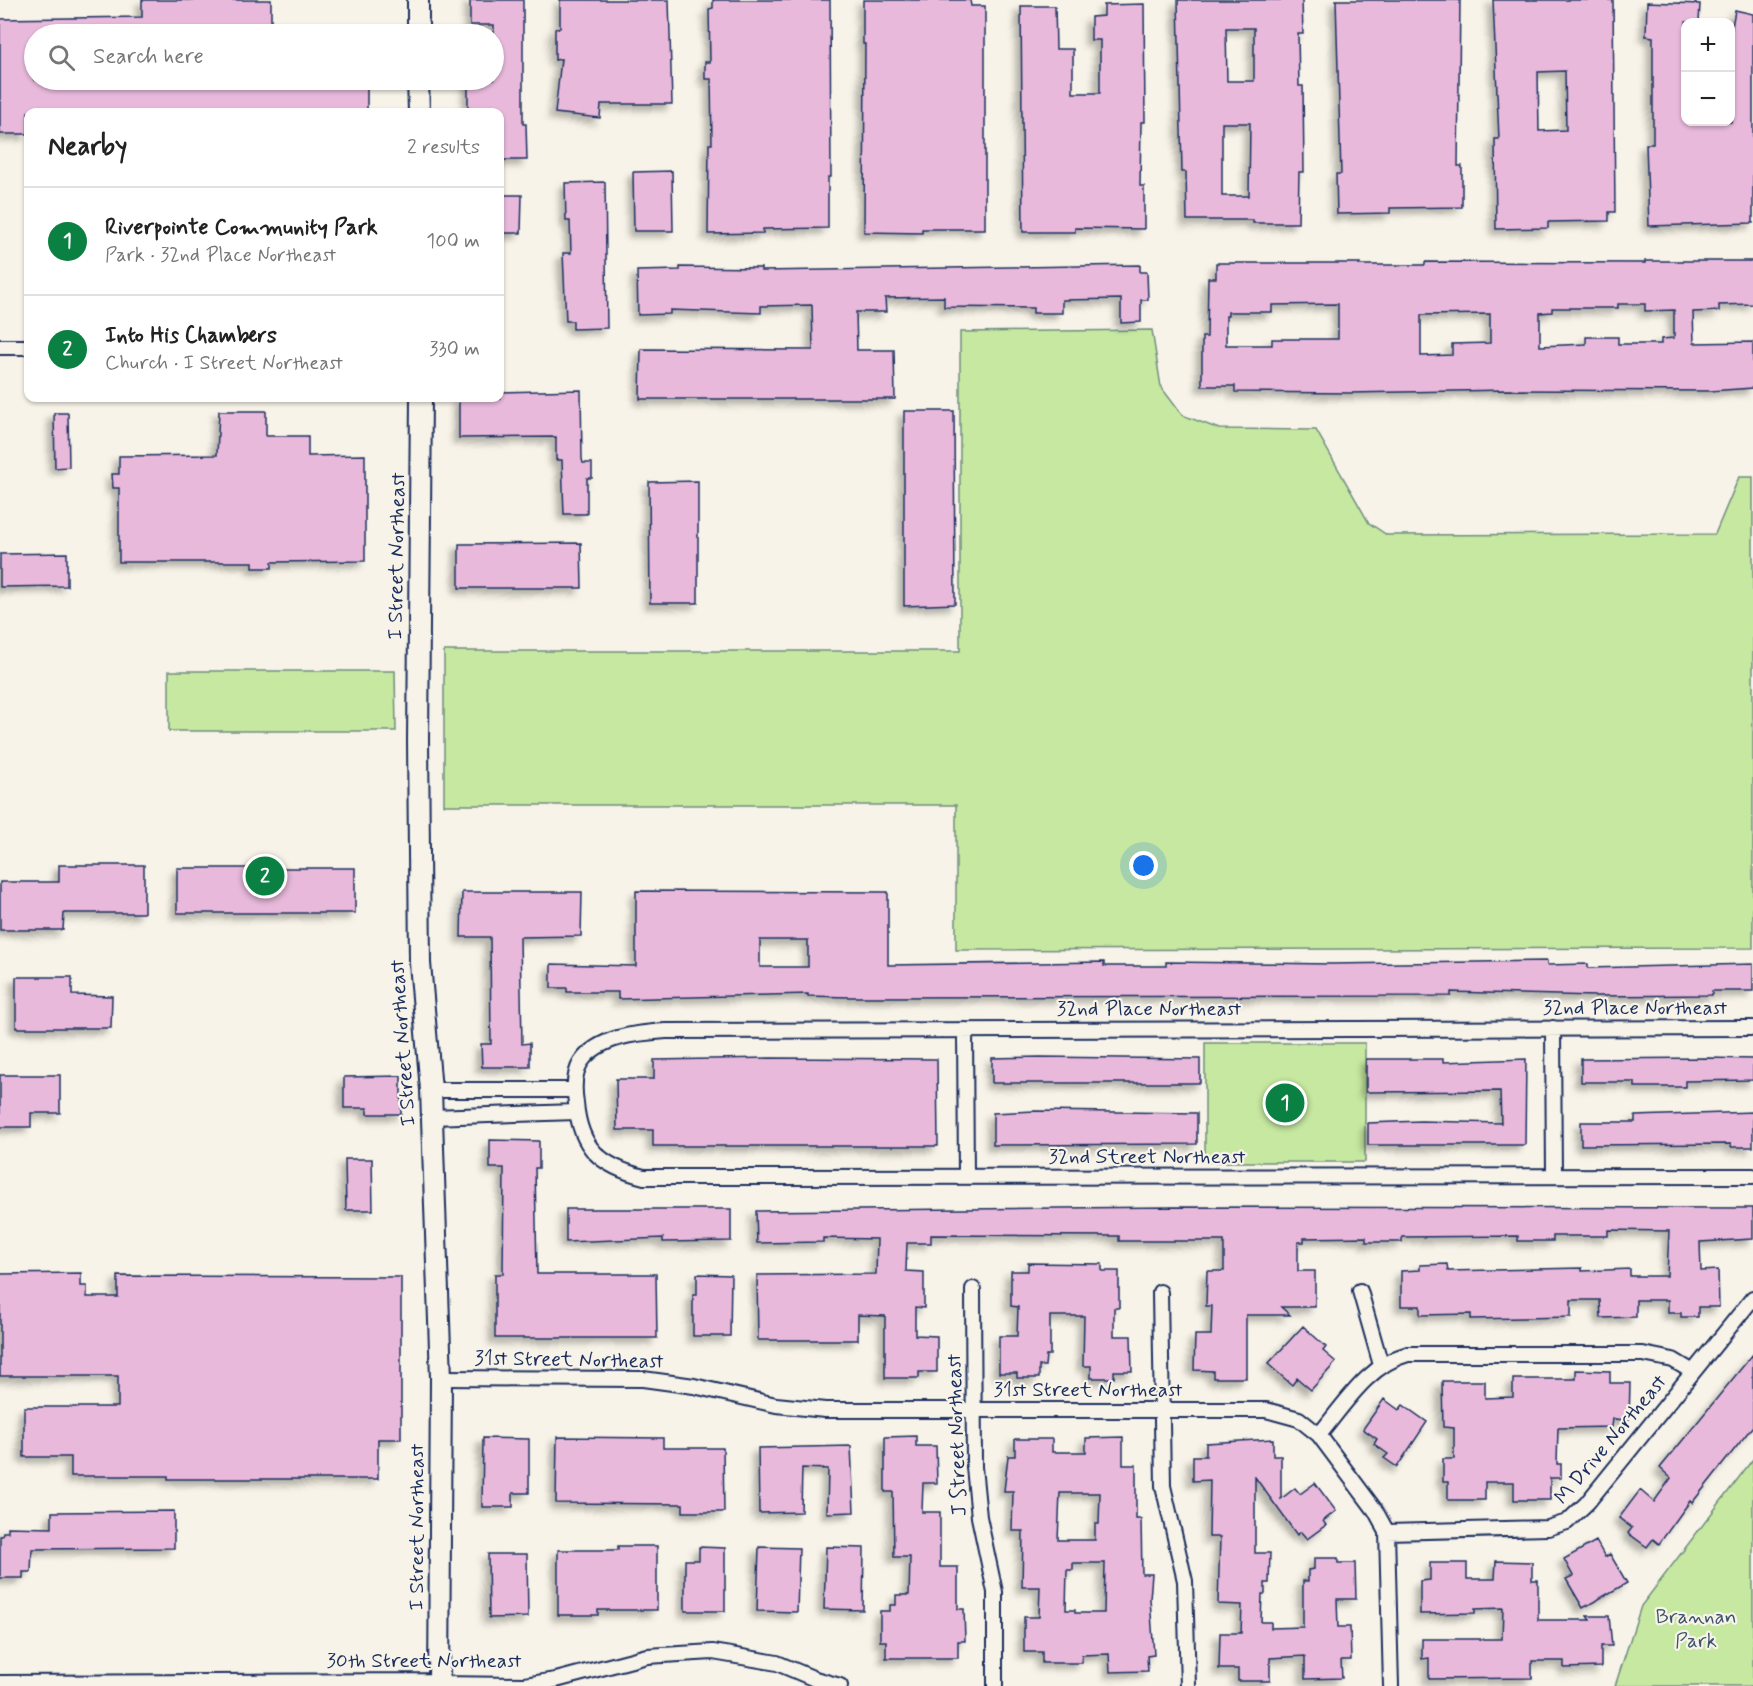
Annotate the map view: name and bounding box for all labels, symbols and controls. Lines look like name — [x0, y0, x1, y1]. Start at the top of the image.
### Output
map controls — [1681, 18, 1735, 126]
button: + — [1681, 18, 1735, 72]
search box — [24, 24, 504, 90]
icon: search — [45, 41, 78, 74]
text: Search here — [93, 43, 204, 71]
button: − — [1681, 72, 1735, 126]
text: Nearby — [48, 130, 127, 164]
text: 2 results — [407, 134, 480, 161]
text: Riverpointe Community Park — [105, 214, 378, 242]
text: 1 — [63, 228, 72, 255]
text: 100 m — [426, 228, 480, 255]
text: Park · 32nd Place Northeast — [105, 242, 336, 269]
text: Into His Chambers — [105, 322, 277, 350]
text: 2 — [63, 336, 72, 363]
text: 330 m — [429, 336, 480, 363]
text: Church · I Street Northeast — [105, 350, 343, 377]
street label: I Street Northeast — [382, 472, 412, 640]
your location — [1129, 851, 1158, 880]
pin: 2 — [246, 854, 284, 898]
street label: I Street Northeast — [383, 958, 423, 1127]
street label: 32nd Place Northeast — [1543, 994, 1728, 1022]
street label: 32nd Place Northeast — [1057, 995, 1242, 1023]
pin: 1 — [1266, 1080, 1304, 1126]
street label: 32nd Street Northeast — [1048, 1143, 1246, 1171]
street label: 31st Street Northeast — [474, 1344, 664, 1376]
street label: J Street Northeast — [940, 1353, 974, 1517]
street label: M Drive Northeast — [1548, 1368, 1674, 1511]
street label: 31st Street Northeast — [993, 1376, 1183, 1404]
street label: I Street Northeast — [403, 1443, 431, 1611]
park label: Brannan Park — [1655, 1603, 1737, 1655]
street label: 30th Street Northeast — [326, 1647, 522, 1675]

